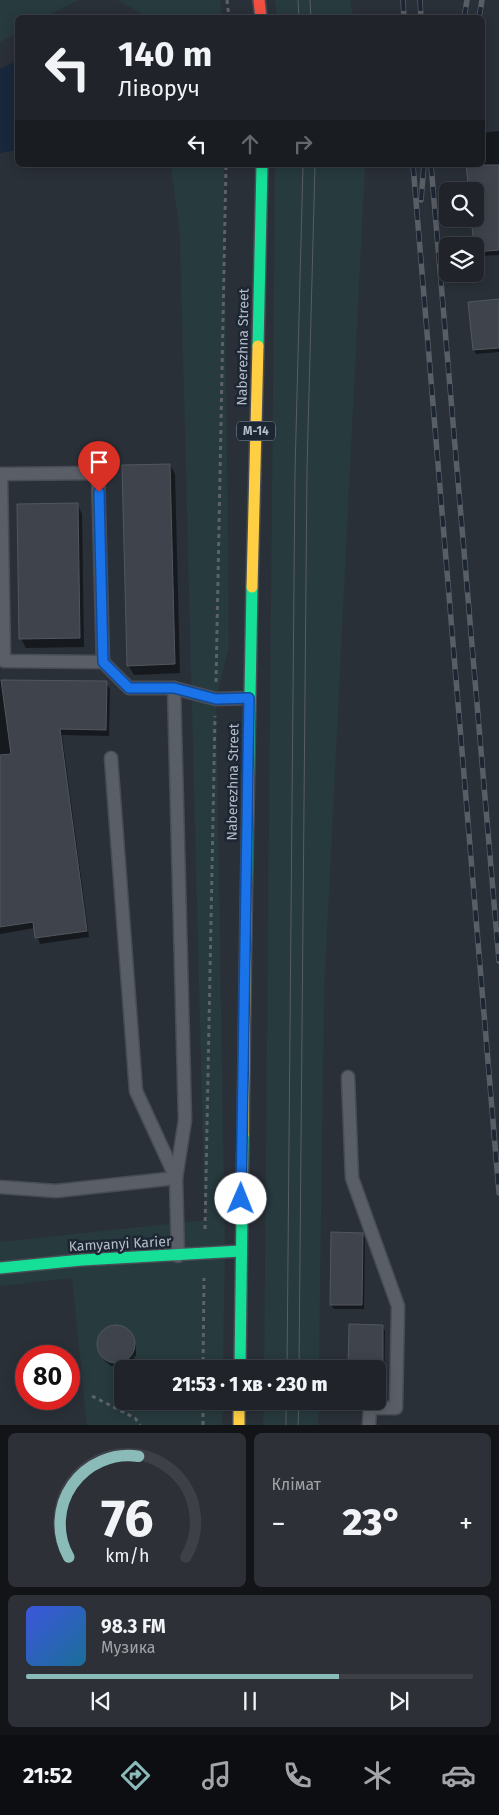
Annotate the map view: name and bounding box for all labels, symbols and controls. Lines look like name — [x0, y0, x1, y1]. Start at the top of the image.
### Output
text: 140 m — [118, 33, 212, 75]
icon: left — [35, 35, 100, 100]
text: Ліворуч — [118, 75, 200, 102]
icon: left — [183, 130, 211, 158]
icon: ahead — [236, 130, 264, 158]
icon: right — [289, 130, 317, 158]
map controls — [439, 182, 484, 282]
button: search — [439, 182, 484, 227]
button: layers — [439, 237, 484, 282]
street label: Naberezhna Street — [233, 287, 253, 406]
road number: М-14 — [237, 422, 275, 441]
pin — [78, 441, 120, 492]
icon: arrive — [85, 448, 113, 476]
street label: Naberezhna Street — [223, 722, 243, 841]
position arrow — [214, 1172, 266, 1224]
street label: Kamyanyi Karier — [68, 1233, 172, 1255]
speed limit sign: 80 — [15, 1345, 80, 1410]
text: 21:53 · 1 хв · 230 m — [172, 1373, 328, 1396]
text: Клімат — [272, 1475, 321, 1494]
text: 76 — [100, 1487, 153, 1550]
text: 23° — [343, 1499, 402, 1545]
text: − — [272, 1507, 286, 1540]
text: + — [459, 1507, 473, 1540]
text: km/h — [105, 1545, 149, 1567]
text: 98.3 FM — [101, 1615, 166, 1638]
text: Музика — [101, 1638, 156, 1657]
icon: previous — [87, 1687, 115, 1715]
icon: pause — [236, 1687, 264, 1715]
icon: next — [385, 1687, 413, 1715]
icon: directions — [118, 1758, 153, 1793]
icon: music — [199, 1758, 234, 1793]
icon: phone — [280, 1758, 315, 1793]
icon: climate — [360, 1758, 395, 1793]
icon: car — [441, 1758, 476, 1793]
text: 21:52 — [23, 1762, 72, 1789]

